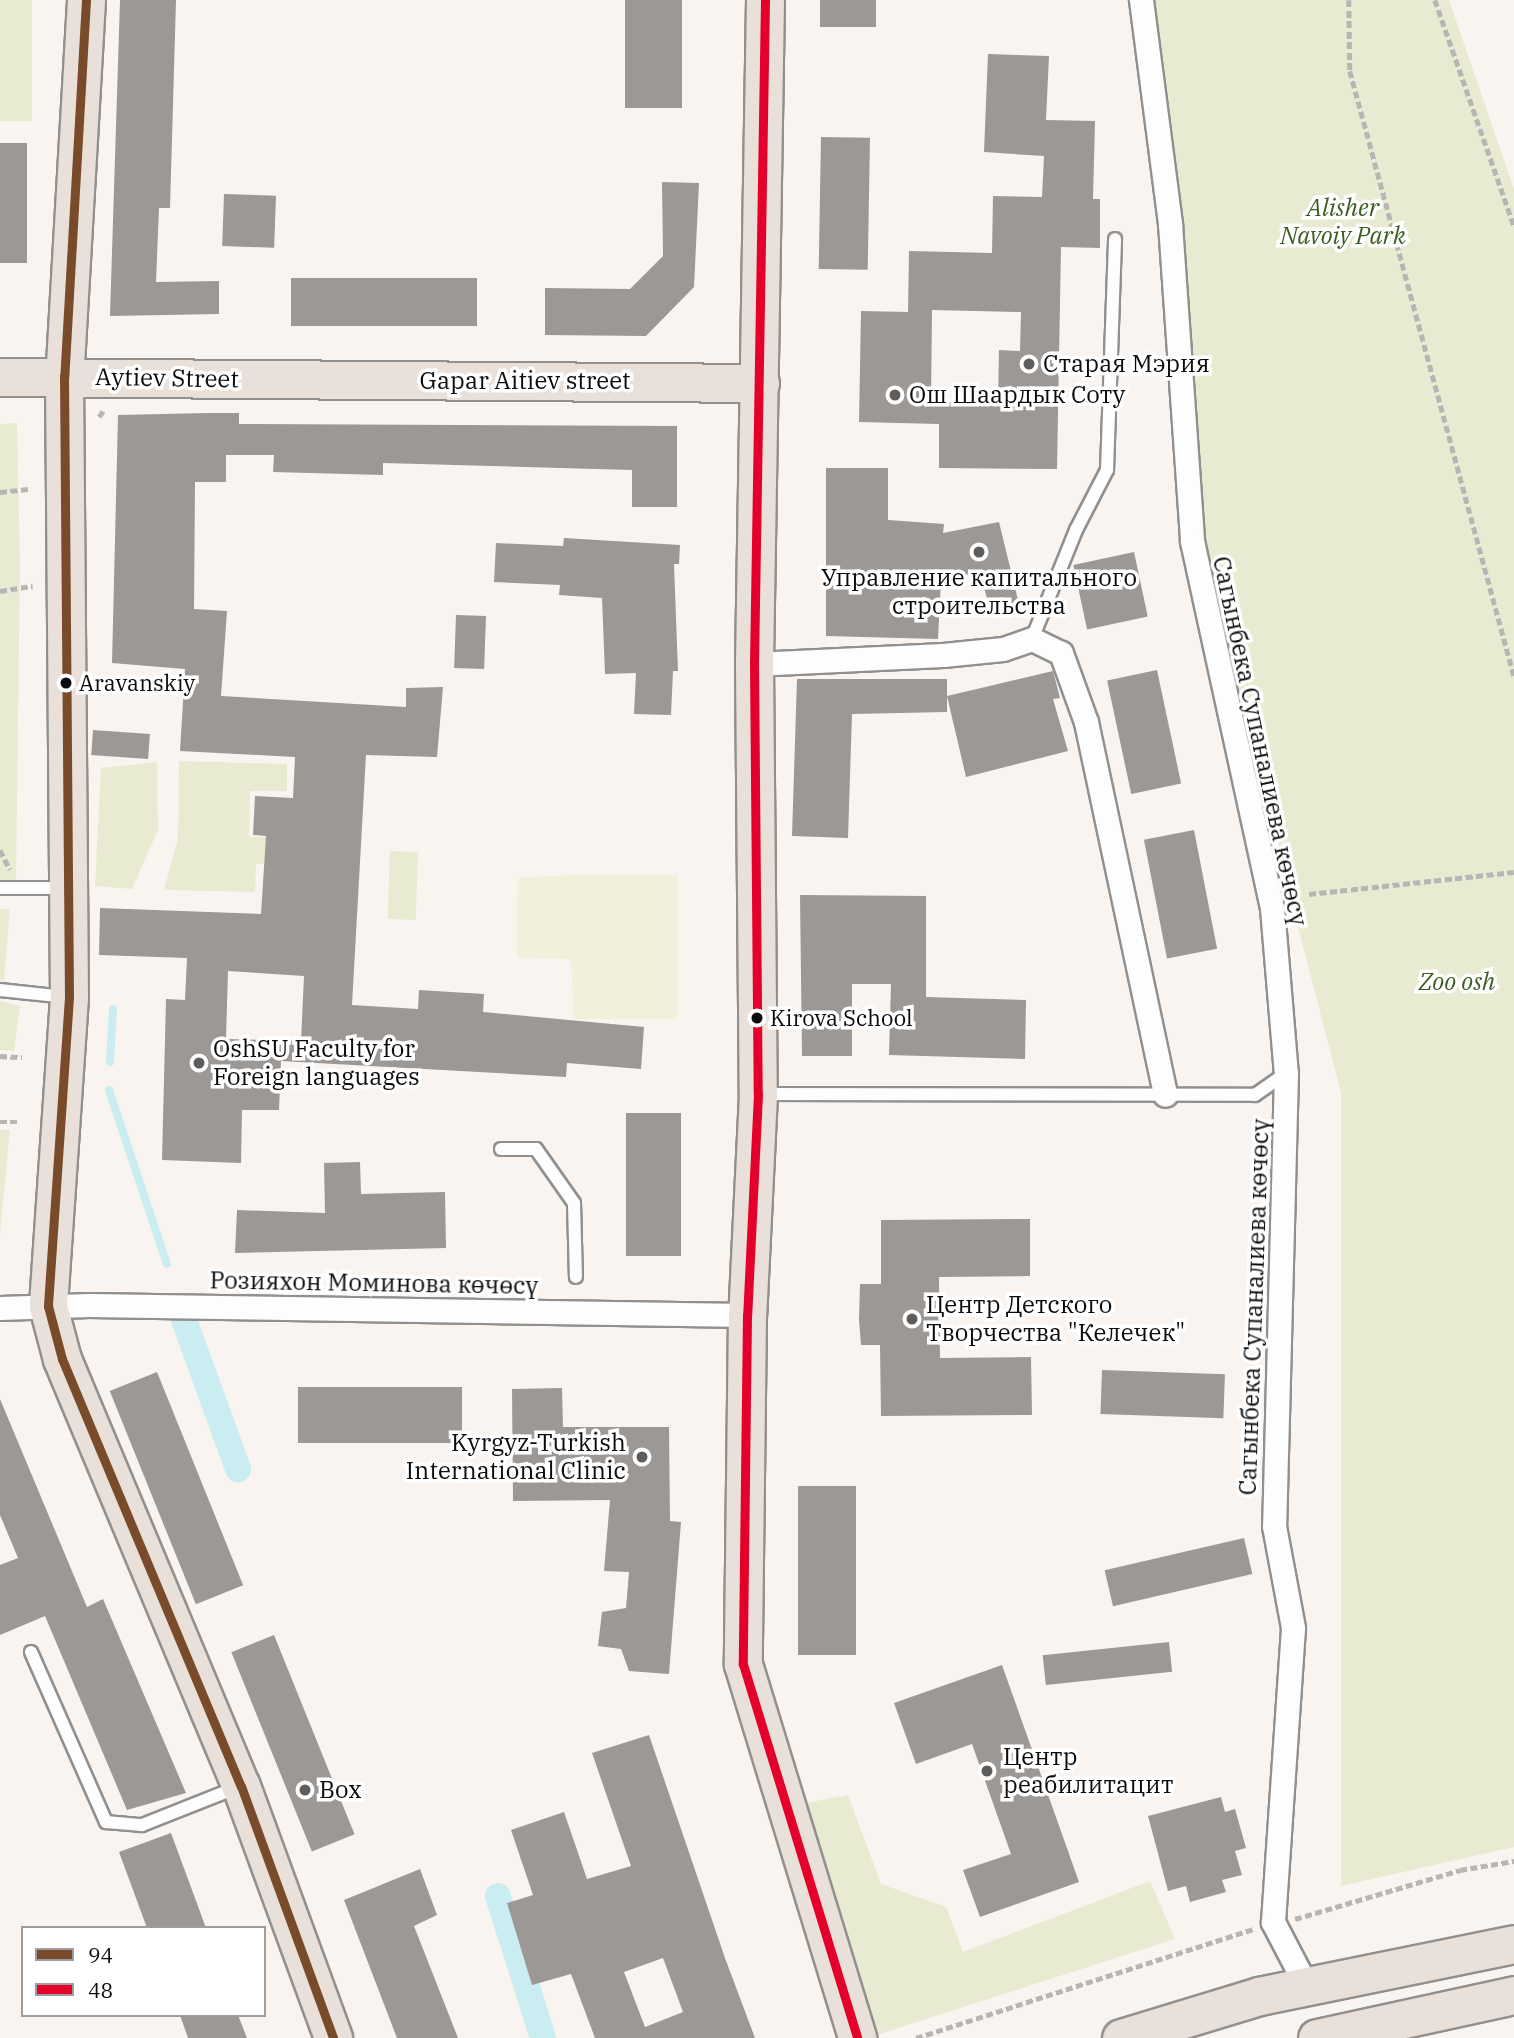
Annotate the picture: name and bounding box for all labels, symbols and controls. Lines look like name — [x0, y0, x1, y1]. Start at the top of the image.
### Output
park label: Alisher Navoiy Park — [1280, 194, 1406, 250]
place label: Старая Мэрия — [1043, 350, 1210, 378]
marker: Старая Мэрия — [1021, 356, 1037, 372]
street label: Aytiev Street — [95, 362, 239, 394]
street label: Gapar Aitiev street — [419, 367, 631, 395]
place label: Ош Шаардык Соту — [909, 381, 1125, 409]
marker: Ош Шаардык Соту — [887, 387, 903, 403]
marker: Управление капитального строительства — [971, 544, 987, 560]
street label: Сагынбека Супаналиева көчөсү — [1207, 554, 1313, 928]
place label: Управление капитального строительства — [821, 564, 1137, 620]
place label: Aravanskiy — [79, 670, 195, 696]
marker: Aravanskiy — [59, 676, 73, 690]
park label: Zoo osh — [1419, 968, 1495, 996]
place label: Kirova School — [770, 1005, 913, 1031]
marker: Kirova School — [750, 1011, 764, 1025]
place label: OshSU Faculty for Foreign languages — [213, 1035, 420, 1091]
marker: OshSU Faculty for Foreign languages — [191, 1055, 207, 1071]
street label: Сагынбека Супаналиева көчөсү — [1233, 1118, 1275, 1496]
street label: Розияхон Моминова көчөсү — [209, 1266, 539, 1300]
place label: Центр Детского Творчества "Келечек" — [926, 1291, 1185, 1347]
marker: Центр Детского Творчества "Келечек" — [904, 1311, 920, 1327]
place label: Kyrgyz-Turkish International Clinic — [406, 1429, 626, 1485]
marker: Kyrgyz-Turkish International Clinic — [632, 1447, 652, 1467]
place label: Центр реабилитацит — [1003, 1743, 1173, 1799]
marker: Центр реабилитацит — [977, 1761, 997, 1781]
place label: Box — [319, 1776, 362, 1804]
marker: Box — [297, 1782, 313, 1798]
legend — [21, 1926, 266, 2017]
text: 94 — [88, 1941, 113, 1969]
text: 48 — [88, 1976, 113, 2004]

